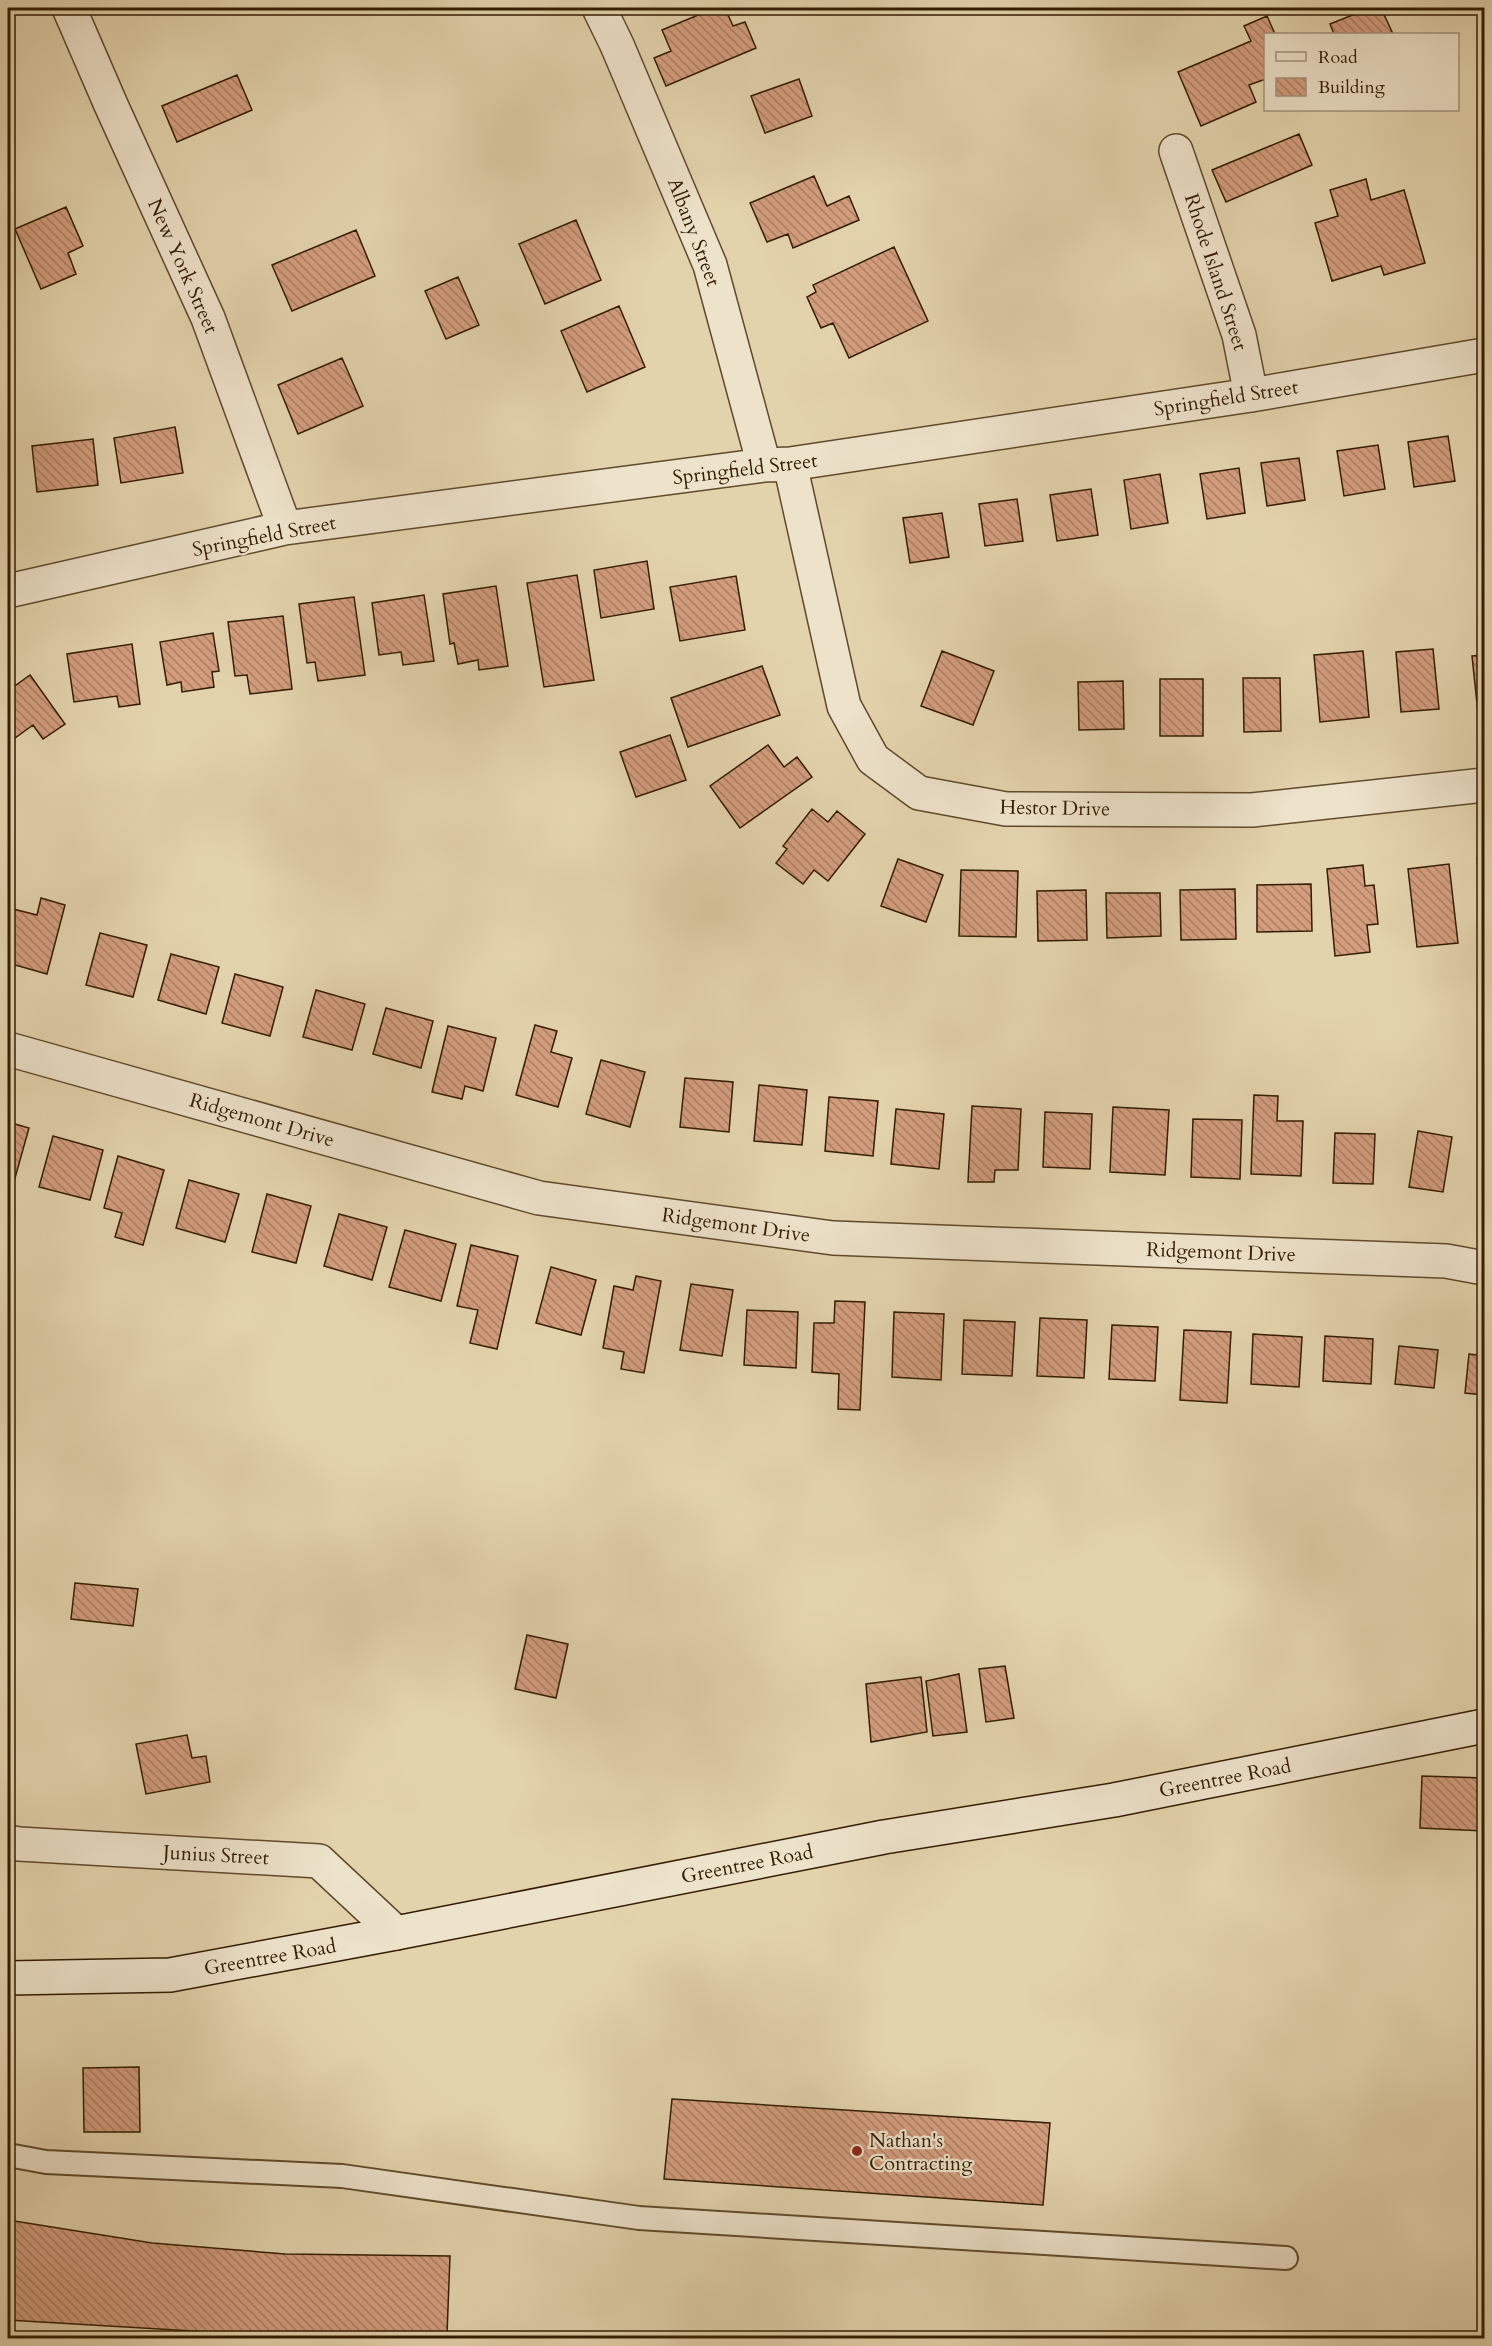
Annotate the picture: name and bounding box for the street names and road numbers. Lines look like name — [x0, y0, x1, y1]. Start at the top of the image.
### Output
street label: Albany Street — [661, 174, 727, 291]
street label: Rhode Island Street — [1178, 190, 1254, 355]
street label: New York Street — [141, 194, 225, 338]
street label: Springfield Street — [1152, 373, 1301, 423]
street label: Springfield Street — [671, 447, 820, 491]
street label: Springfield Street — [190, 509, 339, 563]
street label: Hestor Drive — [999, 794, 1111, 822]
street label: Ridgemont Drive — [186, 1086, 338, 1154]
street label: Ridgemont Drive — [660, 1201, 812, 1249]
street label: Ridgemont Drive — [1146, 1236, 1296, 1268]
street label: Greentree Road — [1157, 1752, 1294, 1804]
street label: Greentree Road — [679, 1838, 816, 1890]
street label: Junius Street — [159, 1839, 270, 1871]
street label: Greentree Road — [202, 1932, 339, 1982]

